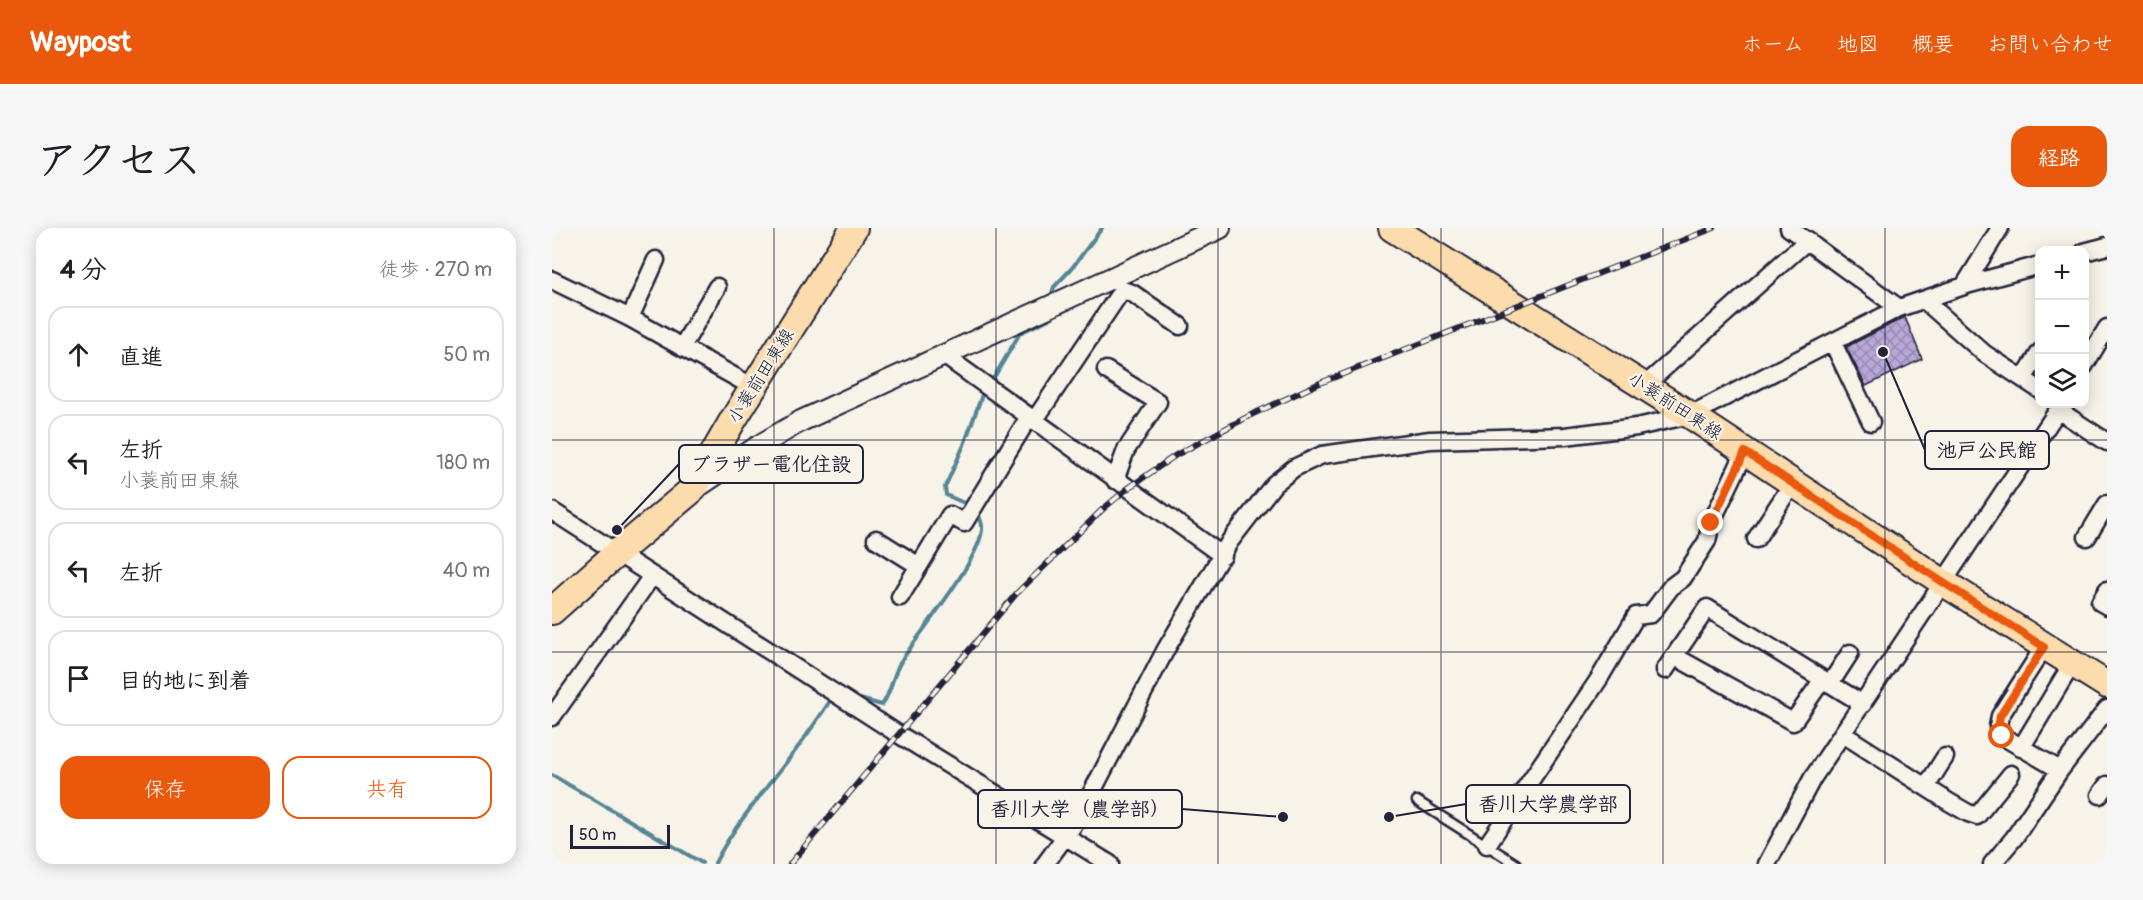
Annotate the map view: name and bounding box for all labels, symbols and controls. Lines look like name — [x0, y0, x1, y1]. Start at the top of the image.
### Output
text: Waypost — [30, 25, 131, 60]
text: ホーム — [1742, 31, 1804, 58]
text: 地図 — [1837, 31, 1879, 58]
text: 概要 — [1912, 31, 1954, 58]
text: お問い合わせ — [1987, 31, 2113, 58]
button: 経路 — [2011, 126, 2107, 187]
text: アクセス — [36, 135, 201, 187]
map controls — [2035, 246, 2089, 408]
button: + — [2035, 246, 2089, 300]
text: 4 分 — [60, 254, 107, 286]
text: 徒歩 · 270 m — [379, 257, 492, 282]
button: − — [2035, 300, 2089, 354]
street label: 小蓑前田東線 — [723, 324, 799, 428]
icon: ahead — [62, 338, 95, 371]
text: 50 m — [443, 342, 490, 367]
text: 直進 — [119, 343, 163, 371]
button: layers — [2035, 354, 2089, 408]
street label: 小蓑前田東線 — [1623, 367, 1727, 445]
callout: 池戸公民館 — [1925, 431, 2049, 469]
text: 左折 — [119, 436, 163, 464]
text: 池戸公民館 — [1937, 438, 2037, 463]
callout: ブラザー電化住設 — [679, 445, 863, 483]
icon: left — [62, 446, 95, 479]
text: 180 m — [436, 450, 490, 475]
text: ブラザー電化住設 — [691, 452, 851, 477]
text: 小蓑前田東線 — [119, 468, 239, 493]
route end — [1697, 509, 1723, 535]
icon: left — [62, 554, 95, 587]
text: 40 m — [443, 558, 490, 583]
text: 左折 — [119, 559, 163, 587]
icon: arrive — [62, 662, 95, 695]
text: 目的地に到着 — [119, 667, 251, 695]
route start — [1988, 722, 2014, 748]
button: 保存 — [60, 756, 270, 819]
button: 共有 — [282, 756, 492, 819]
callout: 香川大学農学部 — [1466, 785, 1630, 823]
callout: 香川大学（農学部） — [978, 790, 1182, 828]
text: 香川大学農学部 — [1478, 792, 1618, 817]
text: 香川大学（農学部） — [990, 797, 1170, 822]
scale bar — [570, 822, 670, 850]
text: 50 m — [579, 825, 616, 845]

